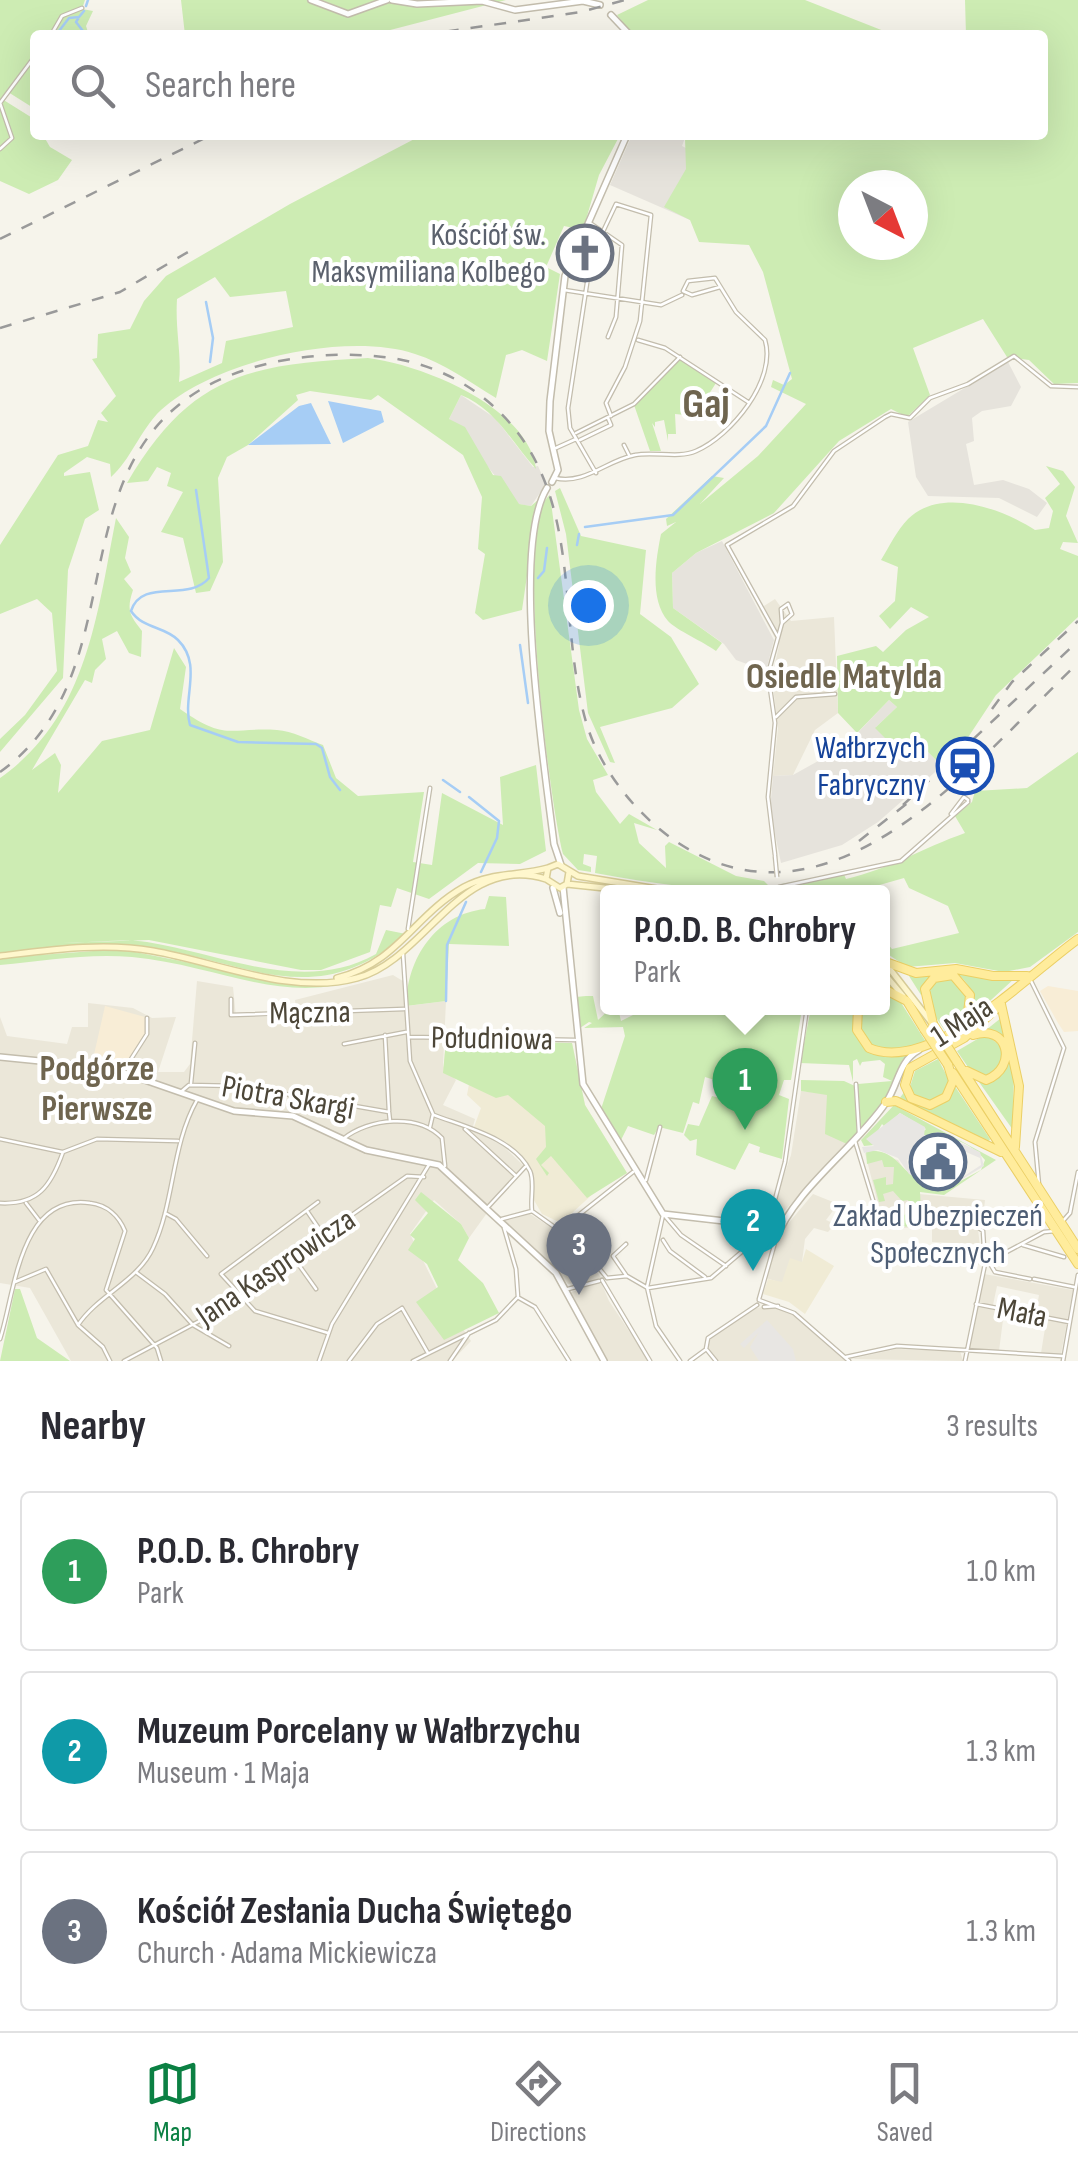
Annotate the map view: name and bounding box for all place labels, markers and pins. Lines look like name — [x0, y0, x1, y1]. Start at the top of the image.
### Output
place label: Kościół św. Maksymiliana Kolbego — [311, 216, 546, 292]
church icon: Kościół św. Maksymiliana Kolbego — [555, 223, 615, 283]
place label: Wałbrzych Fabryczny — [815, 729, 926, 805]
station icon: Wałbrzych Fabryczny — [935, 736, 995, 796]
pin: 1 — [712, 1048, 778, 1130]
public building icon: Zakład Ubezpieczeń Społecznych — [908, 1132, 968, 1192]
pin: 2 — [720, 1188, 786, 1271]
place label: Zakład Ubezpieczeń Społecznych — [833, 1197, 1043, 1273]
pin: 3 — [546, 1212, 612, 1295]

